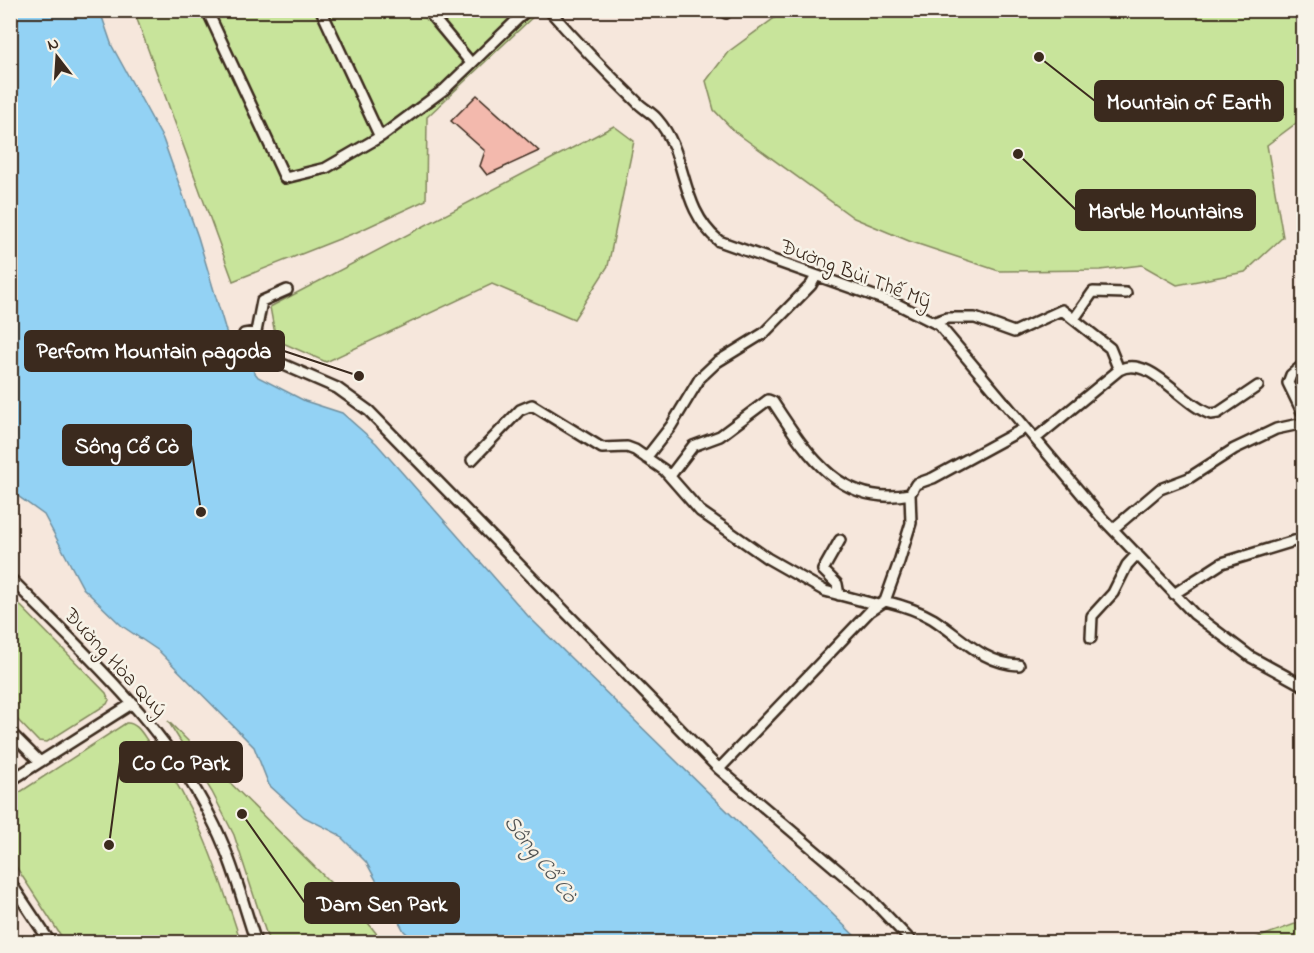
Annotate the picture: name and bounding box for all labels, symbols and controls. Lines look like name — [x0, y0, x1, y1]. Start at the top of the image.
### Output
north arrow — [27, 27, 87, 87]
text: N — [45, 31, 62, 58]
callout: Mountain of Earth — [1095, 81, 1283, 121]
text: Mountain of Earth — [1107, 88, 1271, 120]
callout: Marble Mountains — [1076, 190, 1255, 230]
text: Marble Mountains — [1088, 197, 1244, 229]
street label: Đường Bùi Thế Mỹ — [774, 232, 935, 319]
callout: Perform Mountain pagoda — [25, 331, 284, 371]
text: Perform Mountain pagoda — [37, 337, 272, 370]
callout: Sông Cổ Cò — [63, 425, 191, 465]
text: Sông Cổ Cò — [75, 432, 179, 465]
street label: Đường Hòa Quý — [54, 601, 173, 726]
callout: Co Co Park — [120, 742, 242, 782]
text: Co Co Park — [132, 749, 231, 781]
water label: Sông Cổ Cò — [495, 809, 585, 912]
callout: Dam Sen Park — [305, 883, 459, 923]
text: Dam Sen Park — [316, 890, 449, 922]

